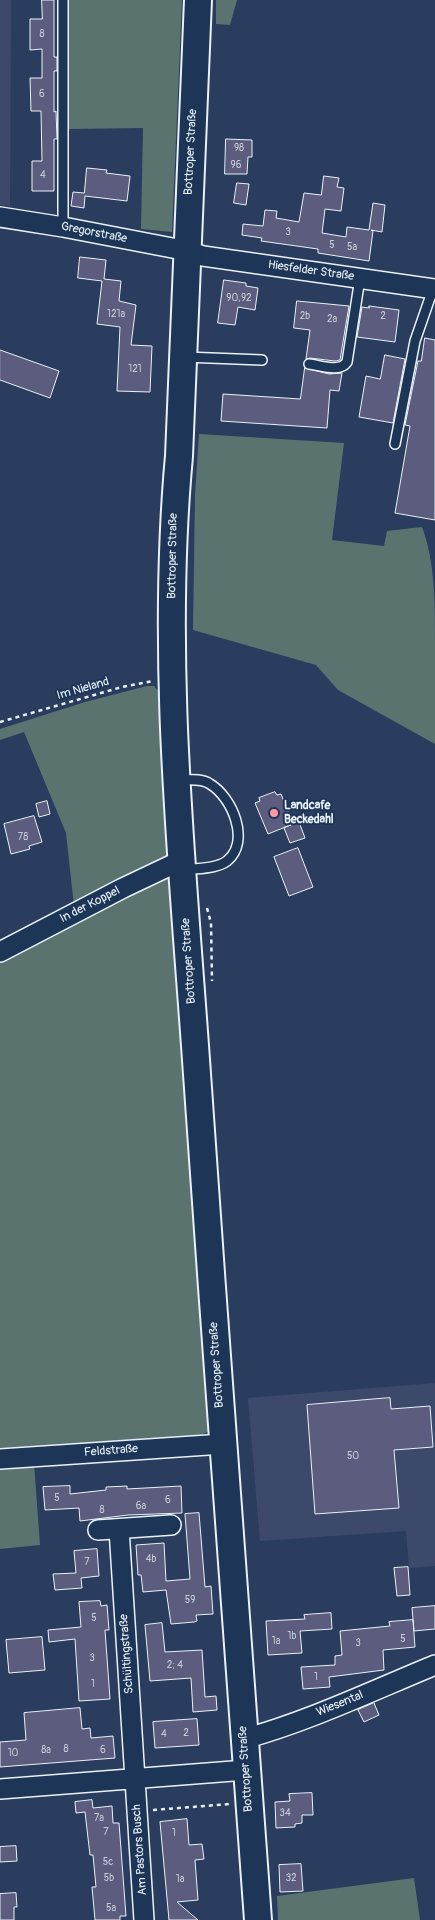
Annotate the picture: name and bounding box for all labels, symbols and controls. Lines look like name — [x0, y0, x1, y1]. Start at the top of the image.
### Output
house number: 8 — [39, 28, 45, 40]
house number: 6 — [39, 88, 45, 100]
street label: Bottroper Straße — [182, 109, 200, 195]
house number: 98 — [234, 142, 244, 154]
house number: 96 — [231, 159, 241, 171]
house number: 4 — [40, 169, 46, 181]
street label: Gregorstraße — [60, 220, 128, 246]
house number: 3 — [285, 226, 291, 238]
house number: 5 — [329, 239, 335, 251]
house number: 5a — [347, 241, 357, 253]
street label: Hiesfelder Straße — [267, 258, 355, 284]
house number: 90,92 — [226, 292, 252, 304]
house number: 121a — [107, 308, 125, 320]
house number: 2b — [300, 310, 310, 322]
house number: 2 — [380, 310, 386, 322]
house number: 2a — [327, 313, 337, 325]
house number: 121 — [128, 363, 142, 375]
street label: Bottroper Straße — [165, 513, 181, 599]
street label: Im Nieland — [55, 675, 111, 703]
place label: Landcafe Beckedahl — [284, 799, 334, 827]
marker: Landcafe Beckedahl — [268, 807, 280, 819]
house number: 78 — [18, 831, 28, 843]
street label: In der Koppel — [58, 884, 122, 926]
street label: Bottroper Straße — [179, 918, 199, 1004]
street label: Bottroper Straße — [207, 1322, 227, 1408]
street label: Feldstraße — [84, 1442, 138, 1460]
house number: 50 — [347, 1450, 359, 1462]
house number: 5 — [54, 1492, 60, 1504]
house number: 6 — [165, 1494, 171, 1506]
house number: 6a — [136, 1500, 146, 1512]
house number: 8 — [99, 1504, 105, 1516]
house number: 4b — [146, 1553, 156, 1565]
house number: 7 — [84, 1556, 90, 1568]
house number: 59 — [185, 1594, 195, 1606]
house number: 5 — [91, 1612, 97, 1624]
street label: Schültingstraße — [117, 1614, 137, 1694]
house number: 1b — [288, 1630, 296, 1642]
house number: 5 — [400, 1633, 406, 1645]
house number: 1a — [272, 1635, 280, 1647]
house number: 3 — [355, 1637, 361, 1649]
house number: 3 — [89, 1652, 95, 1664]
house number: 2; 4 — [167, 1659, 183, 1671]
house number: 1 — [314, 1671, 318, 1683]
house number: 1 — [91, 1678, 95, 1690]
street label: Wiesental — [314, 1688, 366, 1720]
street label: Bottroper Straße — [236, 1726, 256, 1812]
house number: 2 — [183, 1727, 189, 1739]
house number: 4 — [161, 1728, 167, 1740]
house number: 8 — [63, 1743, 69, 1755]
house number: 8a — [41, 1744, 51, 1756]
house number: 6 — [100, 1744, 106, 1756]
house number: 10 — [8, 1747, 18, 1759]
street label: Am Pastors Busch — [130, 1804, 150, 1896]
house number: 34 — [279, 1807, 291, 1819]
house number: 7a — [94, 1812, 104, 1824]
house number: 7 — [103, 1826, 109, 1838]
house number: 1 — [172, 1827, 176, 1839]
house number: 5c — [103, 1856, 113, 1868]
house number: 5b — [104, 1872, 114, 1884]
house number: 32 — [285, 1872, 297, 1884]
house number: 1a — [176, 1873, 184, 1885]
house number: 5a — [106, 1902, 116, 1914]

